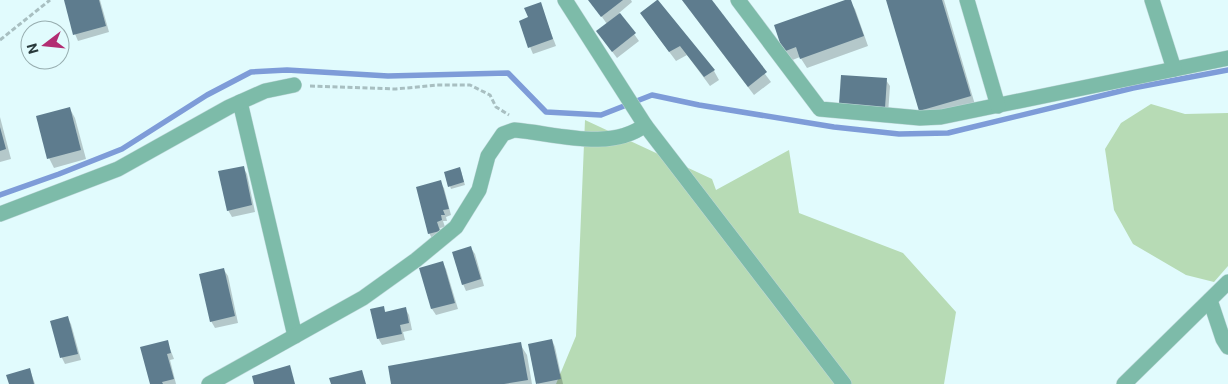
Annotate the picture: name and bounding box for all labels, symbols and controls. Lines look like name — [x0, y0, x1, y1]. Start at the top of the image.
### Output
north arrow — [20, 20, 70, 70]
text: N — [23, 42, 42, 56]

